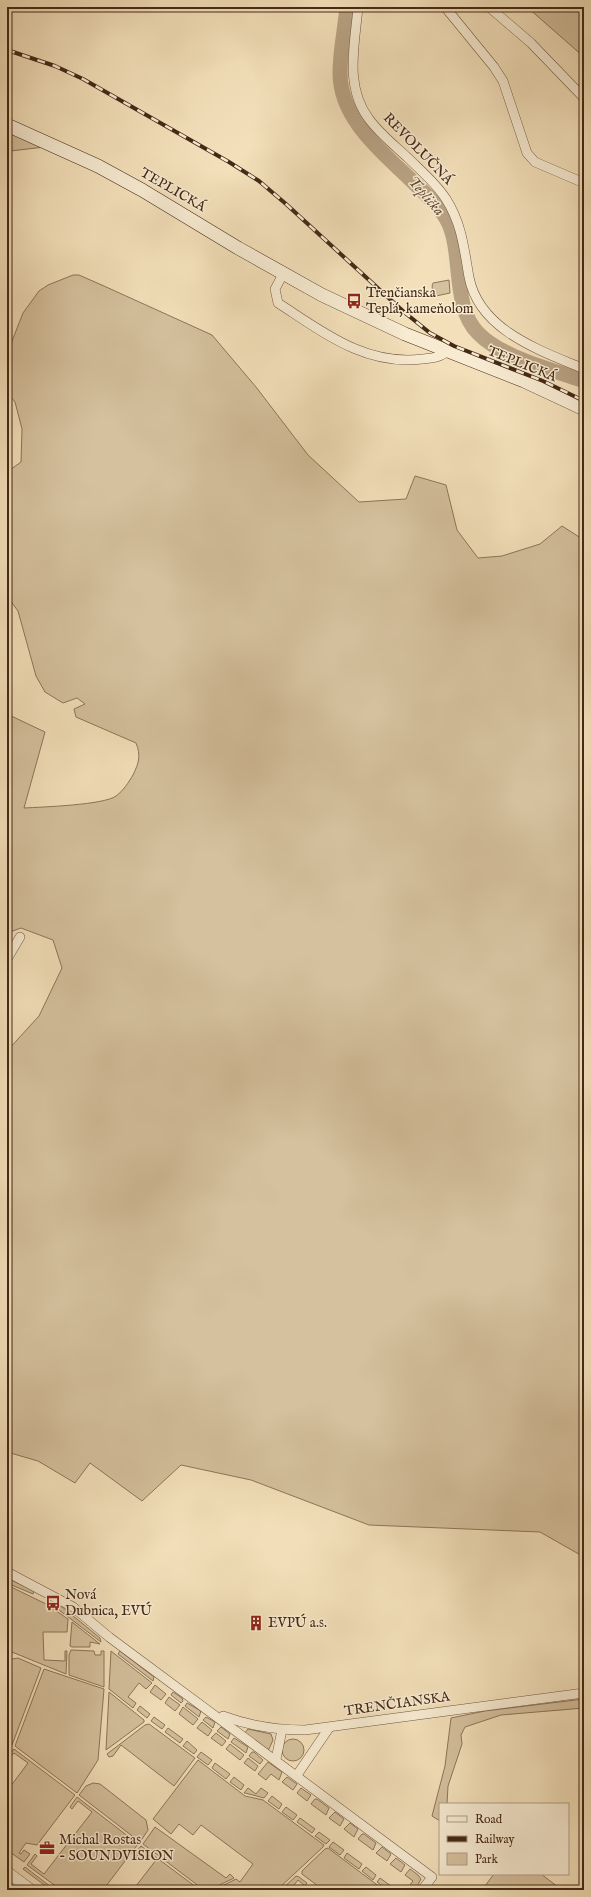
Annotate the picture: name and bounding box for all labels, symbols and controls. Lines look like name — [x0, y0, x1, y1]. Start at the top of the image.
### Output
street label: REVOLUČNÁ — [379, 109, 458, 189]
street label: TEPLICKÁ — [137, 163, 210, 216]
water label: Teplička — [404, 172, 449, 220]
place label: Trenčianska Teplá, kameňolom — [366, 284, 474, 318]
bus stop icon: Trenčianska Teplá, kameňolom — [345, 292, 363, 310]
street label: TEPLICKÁ — [485, 341, 560, 386]
place label: Nová Dubnica, EVÚ — [65, 1586, 152, 1620]
bus stop icon: Nová Dubnica, EVÚ — [44, 1594, 62, 1612]
place label: EVPÚ a.s. — [268, 1613, 327, 1632]
building icon: EVPÚ a.s. — [247, 1614, 265, 1632]
street label: TRENČIANSKA — [343, 1687, 452, 1720]
legend — [439, 1803, 569, 1875]
text: Road — [475, 1812, 503, 1827]
place label: Michal Rostas - SOUNDVISION — [59, 1831, 174, 1865]
text: Railway — [475, 1832, 514, 1847]
office icon: Michal Rostas - SOUNDVISION — [38, 1839, 56, 1857]
text: Park — [475, 1852, 498, 1867]

